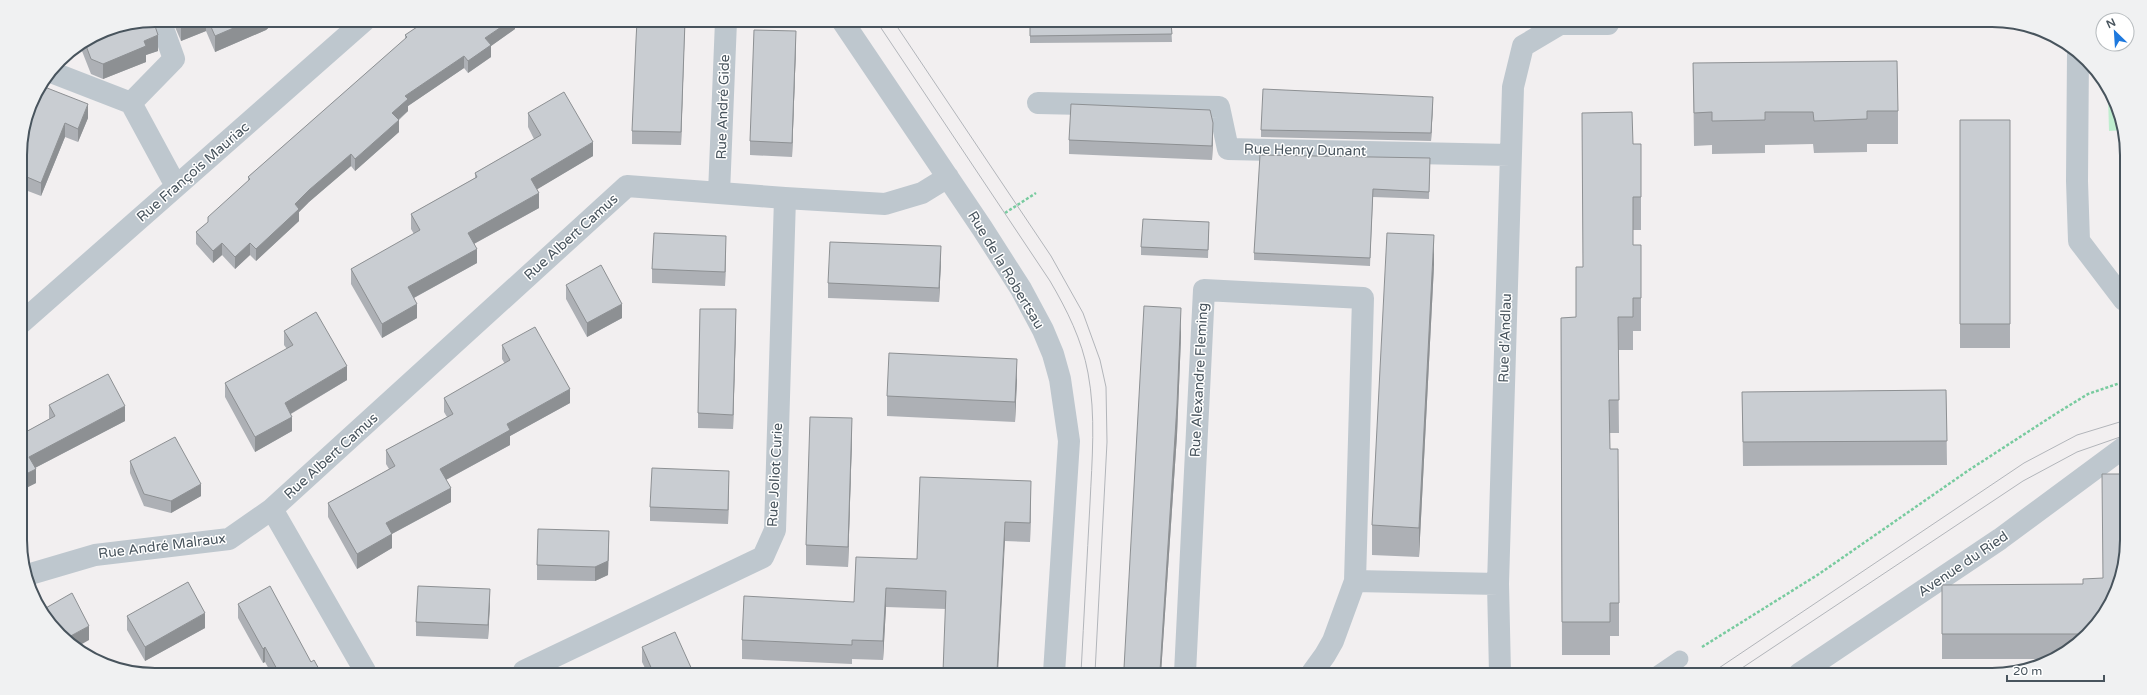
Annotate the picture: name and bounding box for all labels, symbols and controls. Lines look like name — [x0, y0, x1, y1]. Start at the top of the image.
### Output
north arrow — [2095, 12, 2135, 52]
text: N — [2104, 16, 2118, 31]
street label: Rue André Gide — [713, 54, 733, 160]
street label: Rue François Mauriac — [133, 118, 253, 226]
street label: Rue Henry Dunant — [1244, 140, 1367, 160]
street label: Rue Albert Camus — [520, 190, 622, 284]
street label: Rue de la Robertsau — [964, 208, 1048, 332]
street label: Rue d'Andlau — [1495, 293, 1515, 383]
street label: Rue Alexandre Fleming — [1186, 302, 1212, 458]
street label: Rue Albert Camus — [280, 409, 382, 503]
street label: Rue Joliot Curie — [764, 422, 786, 528]
street label: Avenue du Ried — [1915, 528, 2011, 600]
street label: Rue André Malraux — [97, 530, 227, 562]
scale bar — [2007, 657, 2104, 683]
text: 20 m — [2013, 664, 2042, 678]

